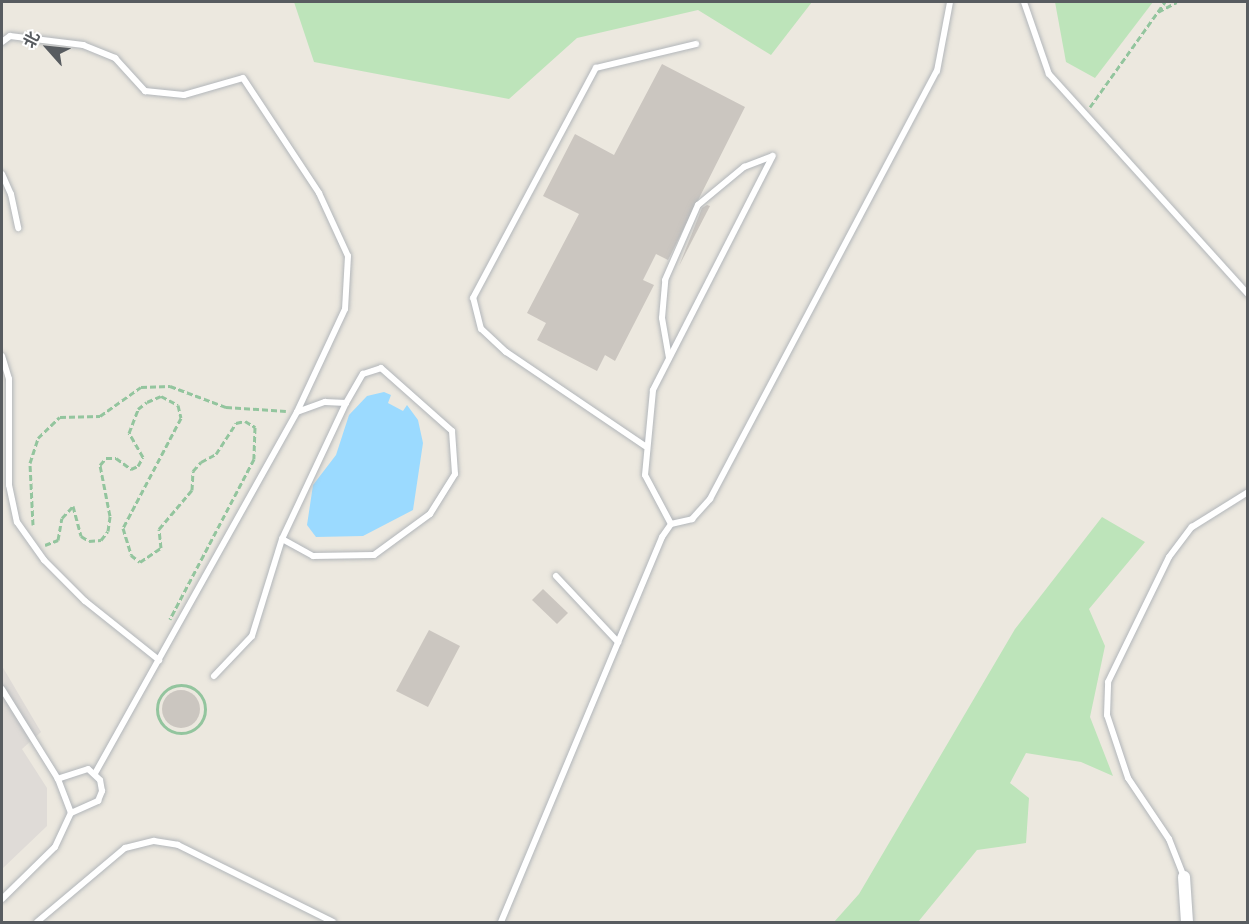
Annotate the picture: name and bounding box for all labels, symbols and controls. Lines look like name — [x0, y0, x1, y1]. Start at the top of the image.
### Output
north arrow — [18, 18, 78, 78]
text: 北 — [19, 28, 45, 52]

